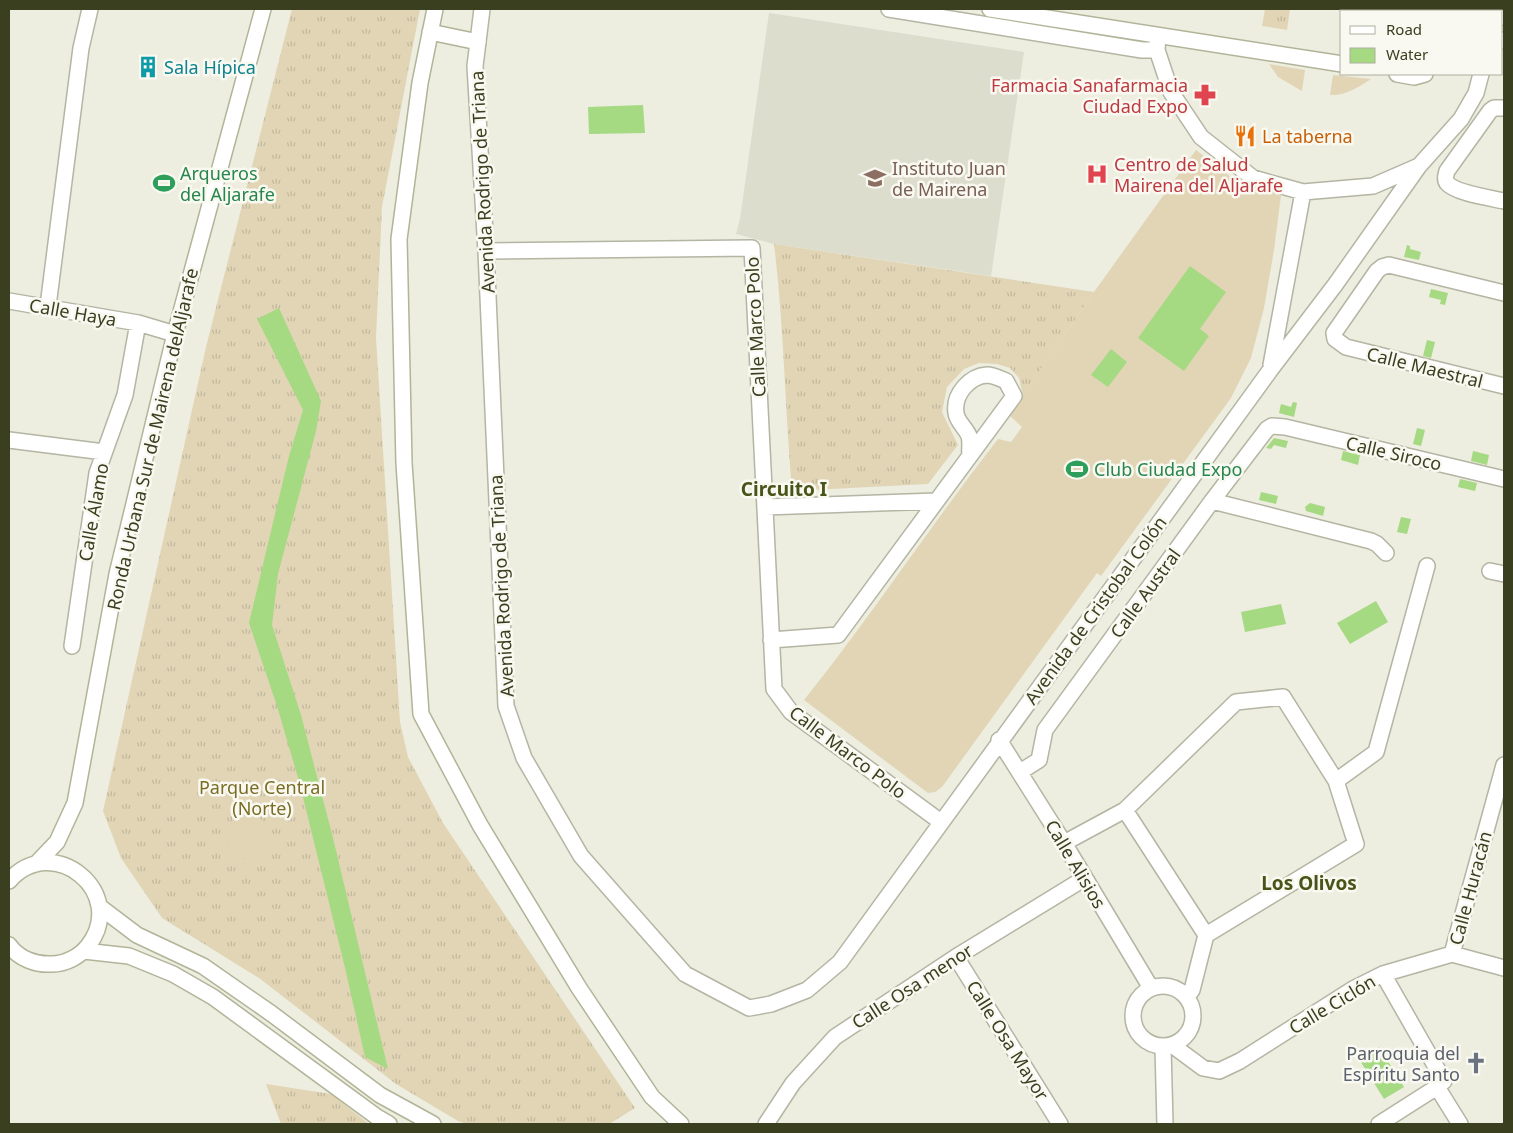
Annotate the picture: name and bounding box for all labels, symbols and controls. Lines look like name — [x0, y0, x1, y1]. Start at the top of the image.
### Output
legend — [1340, 10, 1503, 75]
text: Road — [1386, 19, 1422, 39]
text: Water — [1386, 44, 1428, 64]
building icon: Sala Hípica — [135, 54, 161, 80]
place label: Sala Hípica — [164, 55, 256, 79]
street label: Avenida Rodrigo de Triana — [464, 70, 500, 294]
place label: Farmacia Sanafarmacia Ciudad Expo — [991, 73, 1188, 118]
pharmacy icon: Farmacia Sanafarmacia Ciudad Expo — [1192, 82, 1218, 108]
restaurant icon: La taberna — [1232, 123, 1258, 149]
place label: La taberna — [1262, 124, 1353, 148]
place label: Centro de Salud Mairena del Aljarafe — [1114, 152, 1283, 197]
place label: Instituto Juan de Mairena — [892, 156, 1006, 201]
place label: Arqueros del Aljarafe — [180, 161, 275, 206]
hospital icon: Centro de Salud Mairena del Aljarafe — [1084, 161, 1110, 187]
school or university icon: Instituto Juan de Mairena — [862, 165, 888, 191]
sports icon: Arqueros del Aljarafe — [151, 170, 177, 196]
street label: Calle Marco Polo — [739, 256, 771, 398]
street label: Ronda Urbana Sur de Mairena delAljarafe — [101, 266, 203, 612]
street label: Calle Haya — [27, 293, 119, 331]
street label: Calle Maestral — [1364, 341, 1486, 393]
street label: Calle Siroco — [1344, 430, 1444, 476]
sports icon: Club Ciudad Expo — [1064, 456, 1090, 482]
place label: Club Ciudad Expo — [1094, 457, 1242, 481]
street label: Calle Álamo — [73, 461, 113, 563]
street label: Avenida Rodrigo de Triana — [483, 474, 519, 698]
district label: Circuito I — [741, 476, 827, 502]
street label: Avenida de Cristobal Colón — [1019, 511, 1171, 709]
street label: Calle Austral — [1104, 543, 1186, 643]
street label: Calle Marco Polo — [785, 700, 911, 804]
park label: Parque Central (Norte) — [199, 775, 325, 820]
street label: Calle Alisios — [1040, 815, 1112, 913]
street label: Calle Huracán — [1443, 828, 1497, 948]
district label: Los Olivos — [1261, 870, 1357, 896]
street label: Calle Osa menor — [847, 938, 977, 1034]
street label: Calle Ciclón — [1284, 969, 1380, 1039]
street label: Calle Osa Mayor — [962, 976, 1055, 1105]
place label: Parroquia del Espíritu Santo — [1343, 1041, 1460, 1086]
church icon: Parroquia del Espíritu Santo — [1463, 1050, 1489, 1076]

